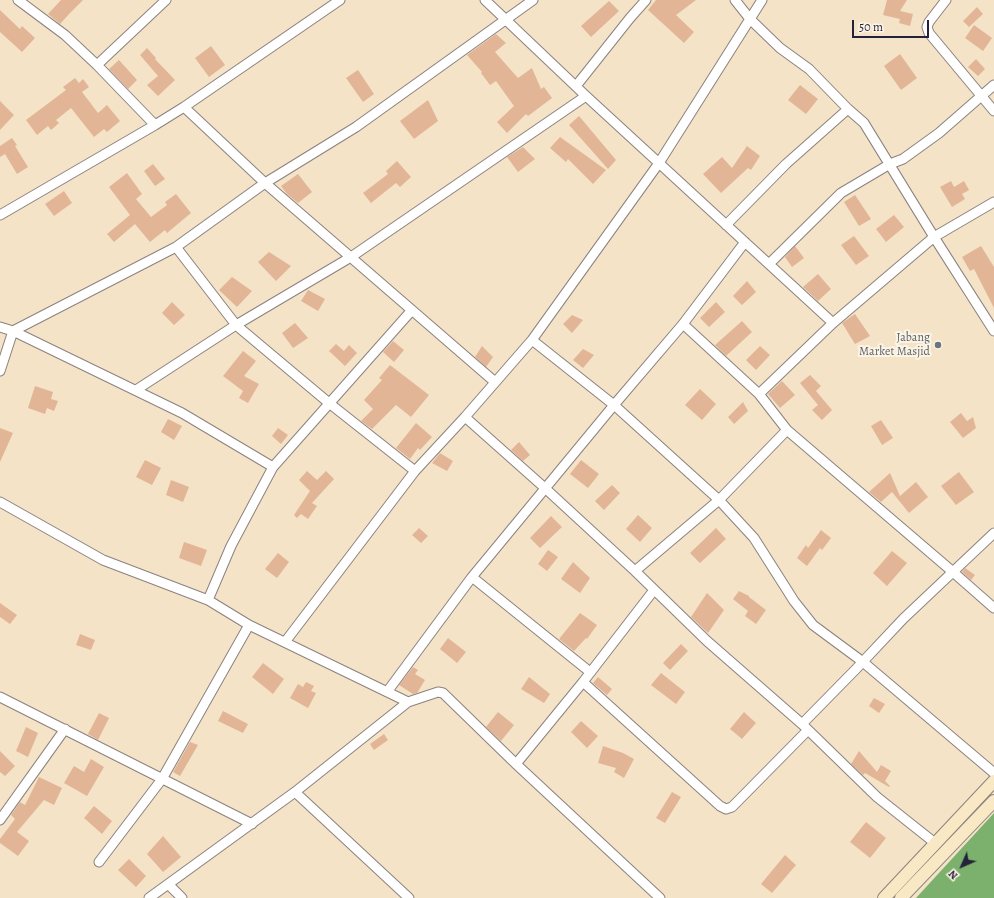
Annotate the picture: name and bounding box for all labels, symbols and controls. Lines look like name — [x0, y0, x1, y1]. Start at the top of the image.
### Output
scale bar — [854, 12, 931, 38]
text: 50 m — [859, 19, 883, 35]
place label: Jabang Market Masjid — [859, 331, 930, 359]
marker: Jabang Market Masjid — [933, 340, 943, 350]
north arrow — [942, 846, 982, 886]
text: N — [945, 867, 961, 883]

